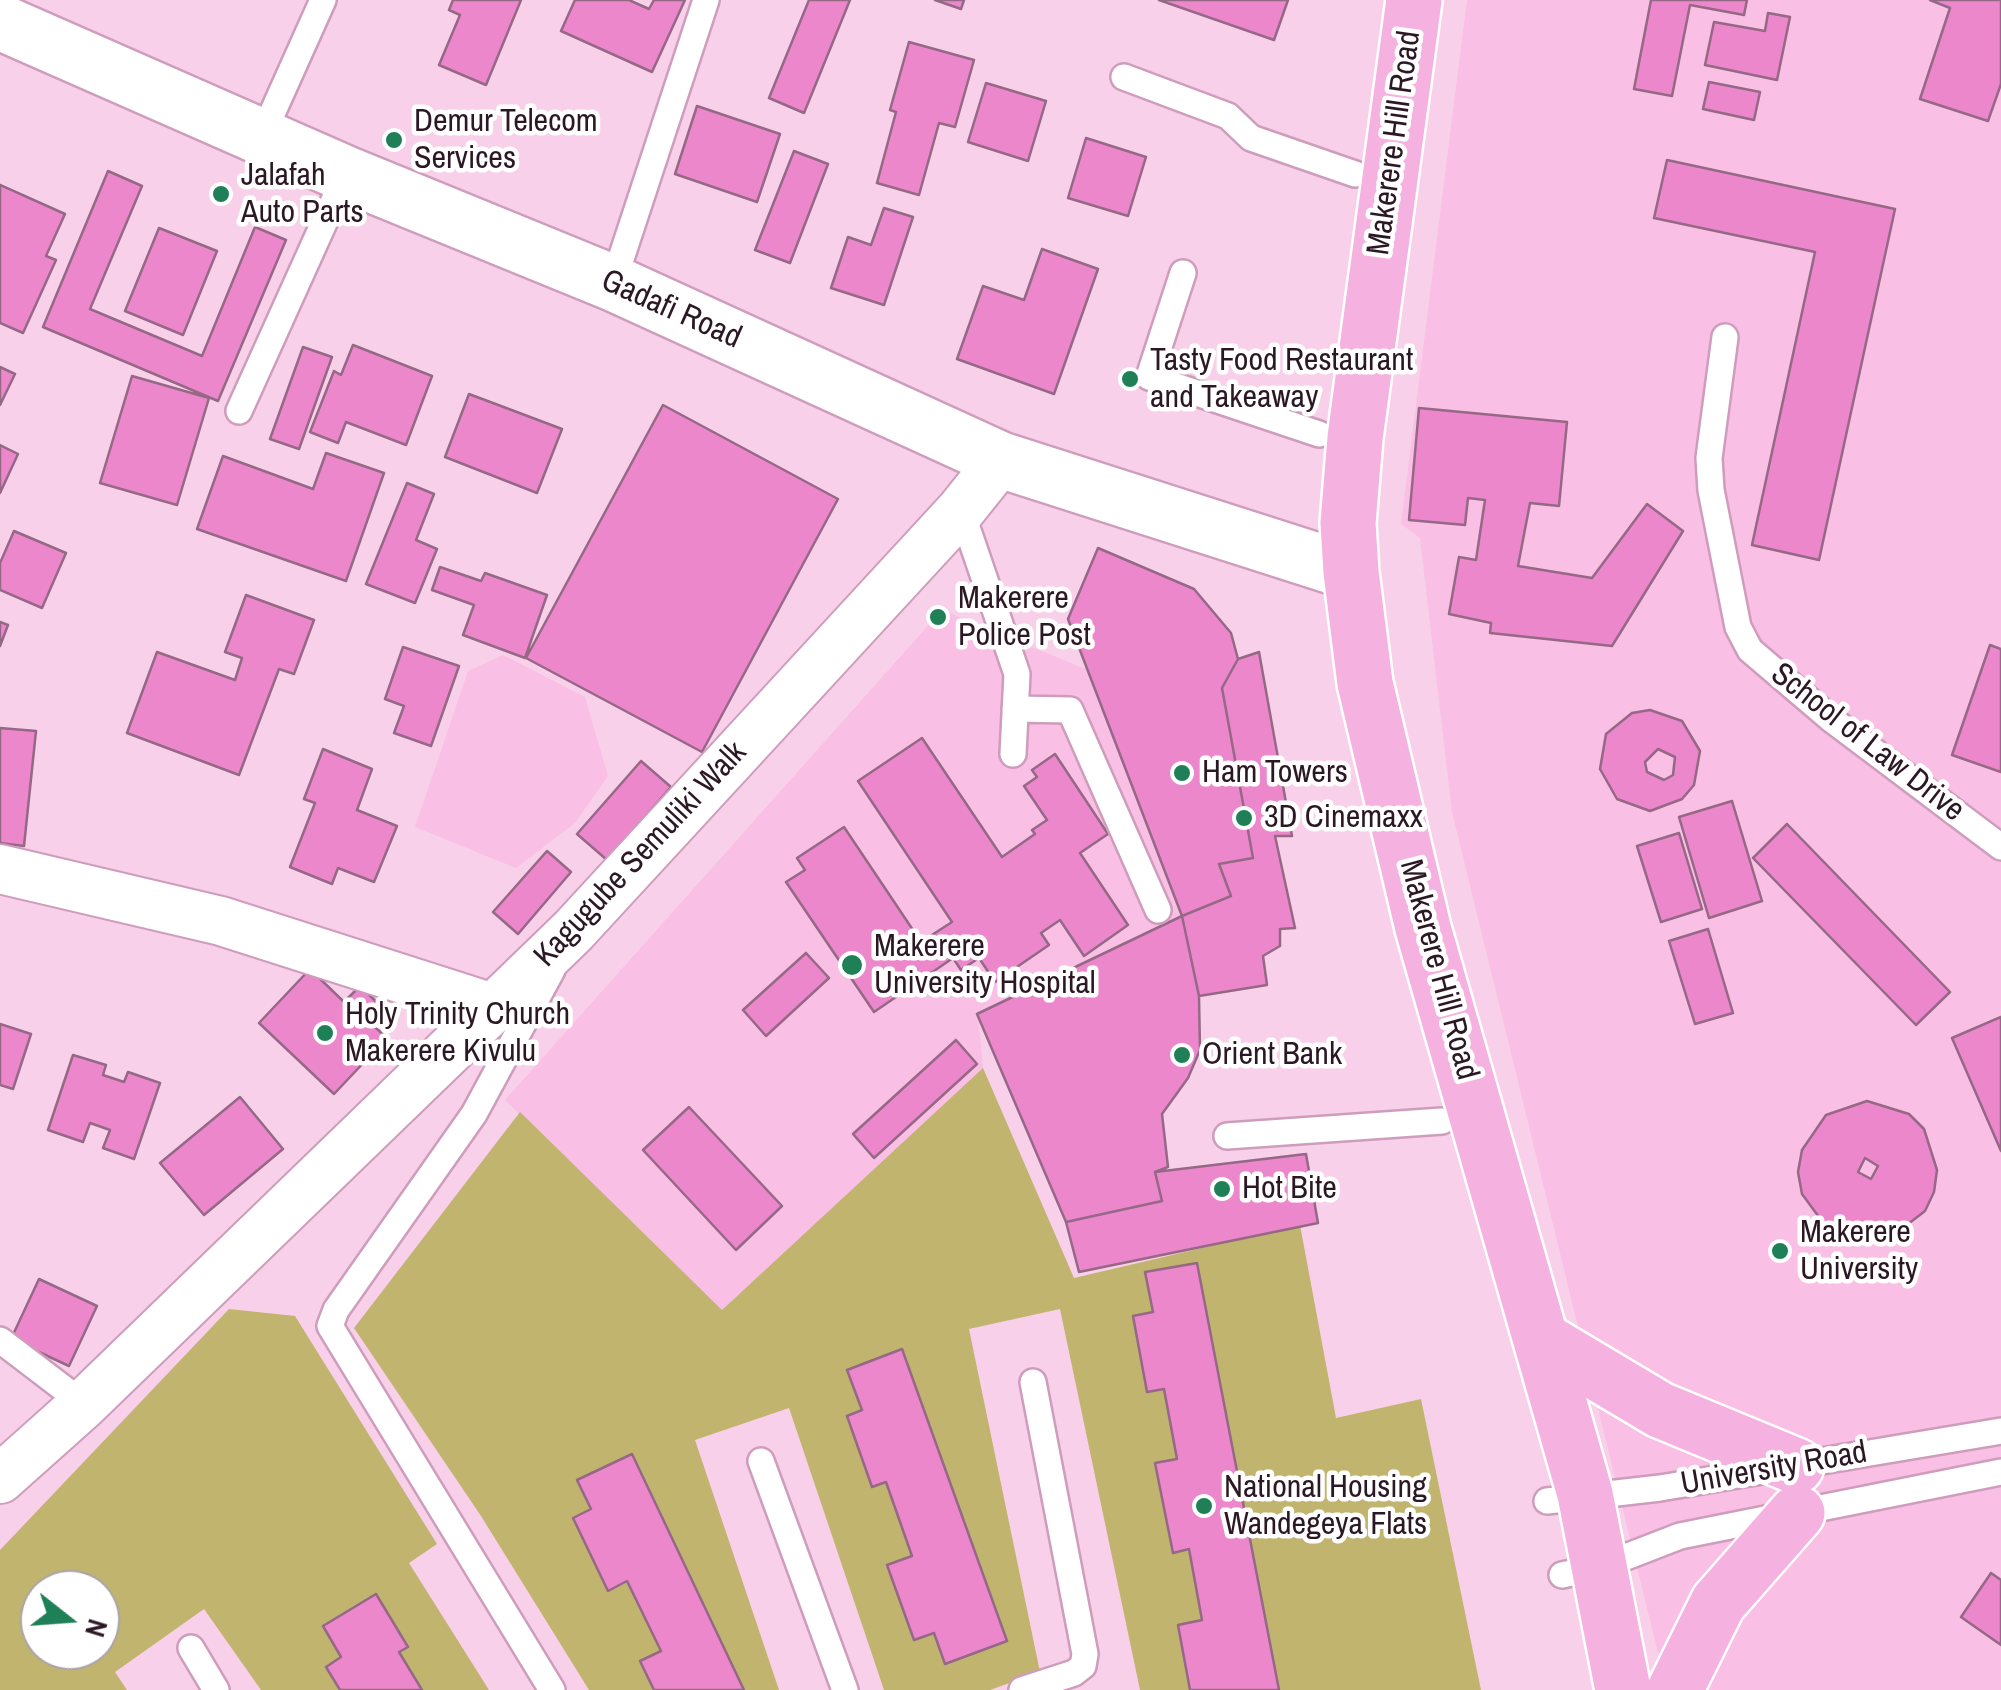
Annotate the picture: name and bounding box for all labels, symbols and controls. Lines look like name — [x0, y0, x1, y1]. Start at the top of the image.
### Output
street label: Makerere Hill Road — [1360, 28, 1430, 258]
place label: Demur Telecom Services — [414, 103, 598, 178]
marker: Demur Telecom Services — [383, 129, 405, 151]
place label: Jalafah Auto Parts — [241, 157, 364, 232]
marker: Jalafah Auto Parts — [210, 183, 232, 205]
street label: Gadafi Road — [595, 262, 747, 358]
place label: Tasty Food Restaurant and Takeaway — [1150, 342, 1413, 417]
marker: Tasty Food Restaurant and Takeaway — [1119, 368, 1141, 390]
place label: Makerere Police Post — [958, 580, 1091, 655]
marker: Makerere Police Post — [927, 606, 949, 628]
street label: School of Law Drive — [1763, 656, 1971, 830]
street label: Kagugube Semuliki Walk — [527, 735, 755, 975]
place label: Ham Towers — [1202, 754, 1348, 792]
marker: Ham Towers — [1171, 762, 1193, 784]
place label: 3D Cinemaxx — [1264, 799, 1423, 837]
marker: 3D Cinemaxx — [1233, 807, 1255, 829]
street label: Makerere Hill Road — [1390, 856, 1486, 1084]
place label: Makerere University Hospital — [874, 928, 1096, 1003]
marker: Makerere University Hospital — [839, 952, 865, 978]
place label: Holy Trinity Church Makerere Kivulu — [345, 996, 570, 1071]
marker: Holy Trinity Church Makerere Kivulu — [314, 1022, 336, 1044]
place label: Orient Bank — [1202, 1036, 1342, 1074]
marker: Orient Bank — [1171, 1044, 1193, 1066]
place label: Hot Bite — [1242, 1170, 1337, 1208]
marker: Hot Bite — [1211, 1178, 1233, 1200]
place label: Makerere University — [1800, 1214, 1918, 1289]
marker: Makerere University — [1769, 1240, 1791, 1262]
street label: University Road — [1678, 1434, 1870, 1504]
place label: National Housing Wandegeya Flats — [1224, 1469, 1427, 1544]
marker: National Housing Wandegeya Flats — [1193, 1495, 1215, 1517]
north arrow — [20, 1570, 120, 1670]
text: N — [76, 1615, 117, 1642]

